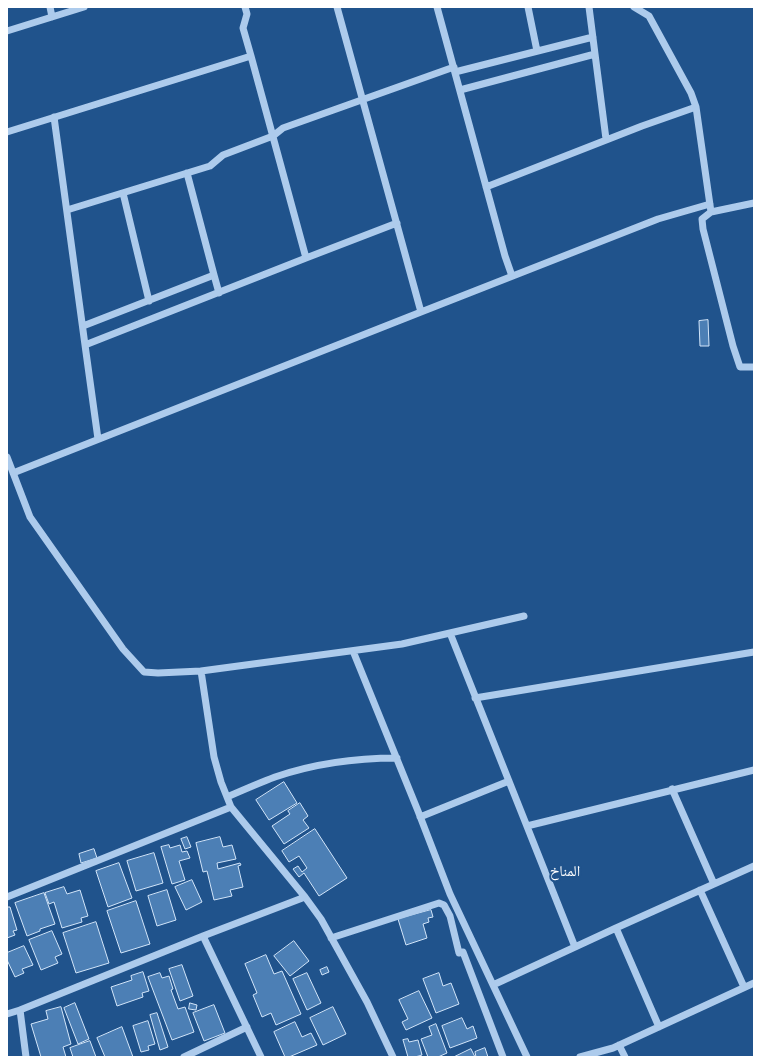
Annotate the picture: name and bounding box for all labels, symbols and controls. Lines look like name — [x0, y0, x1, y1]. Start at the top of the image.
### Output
district label: المناخ — [550, 863, 580, 881]

